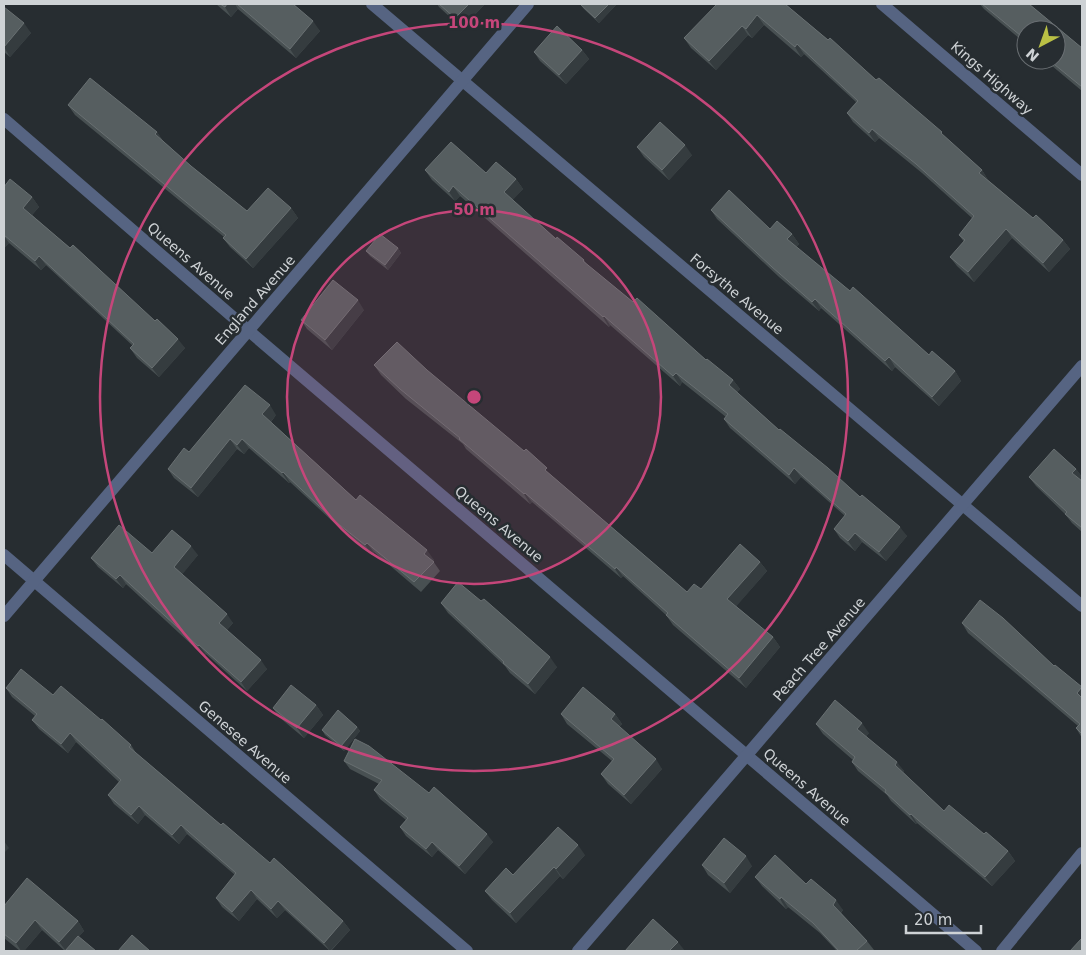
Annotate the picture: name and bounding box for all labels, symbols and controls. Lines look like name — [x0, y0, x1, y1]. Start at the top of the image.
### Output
text: 100 m — [448, 14, 500, 32]
north arrow — [1016, 20, 1066, 70]
street label: Kings Highway — [948, 38, 1036, 118]
text: N — [1023, 45, 1042, 65]
text: 50 m — [453, 201, 495, 219]
street label: Queens Avenue — [144, 219, 238, 303]
street label: Forsythe Avenue — [687, 250, 787, 338]
street label: England Avenue — [212, 252, 298, 348]
centre of rings — [465, 388, 483, 406]
street label: Queens Avenue — [452, 483, 546, 565]
street label: Peach Tree Avenue — [770, 594, 868, 704]
street label: Genesee Avenue — [195, 697, 295, 787]
street label: Queens Avenue — [760, 745, 854, 829]
scale bar — [906, 902, 981, 934]
text: 20 m — [914, 911, 952, 929]

